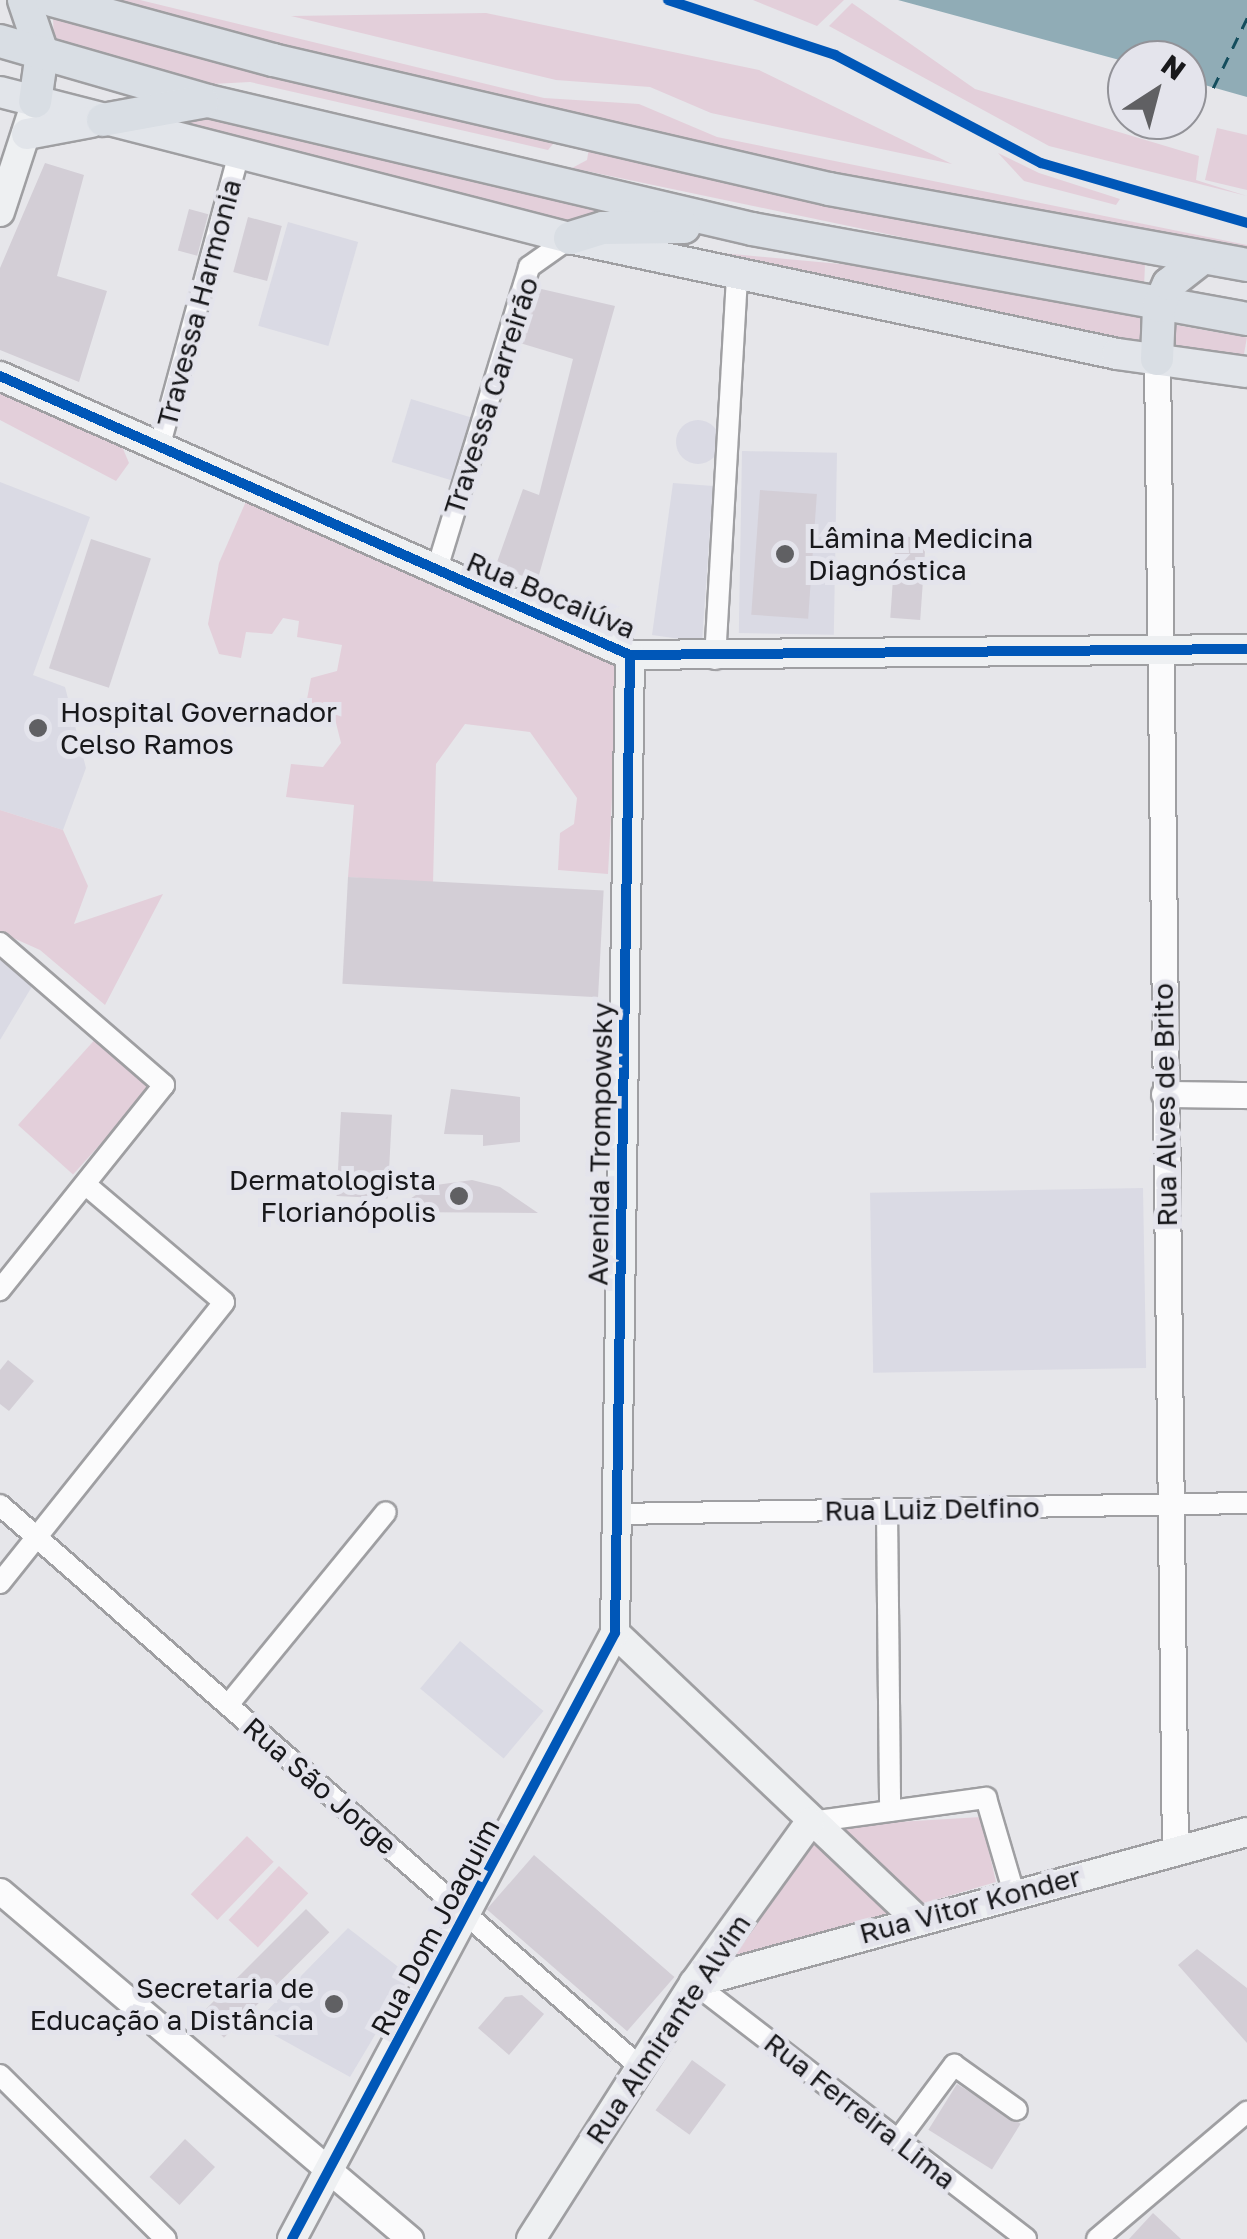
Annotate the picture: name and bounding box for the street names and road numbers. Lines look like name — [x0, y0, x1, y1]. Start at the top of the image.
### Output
street label: Travessa Harmonia — [150, 176, 248, 430]
street label: Travessa Carreirão — [437, 273, 545, 519]
street label: Rua Bocaiúva — [462, 544, 640, 646]
street label: Rua Alves de Brito — [1146, 983, 1184, 1227]
street label: Avenida Trompowsky — [581, 1002, 619, 1286]
street label: Rua Luiz Delfino — [824, 1490, 1040, 1528]
street label: Rua São Jorge — [236, 1710, 404, 1862]
street label: Rua Dom Joaquim — [364, 1813, 506, 2041]
street label: Rua Vitor Konder — [856, 1859, 1084, 1951]
street label: Rua Almirante Alvim — [579, 1908, 757, 2150]
street label: Rua Ferreira Lima — [758, 2026, 962, 2196]

